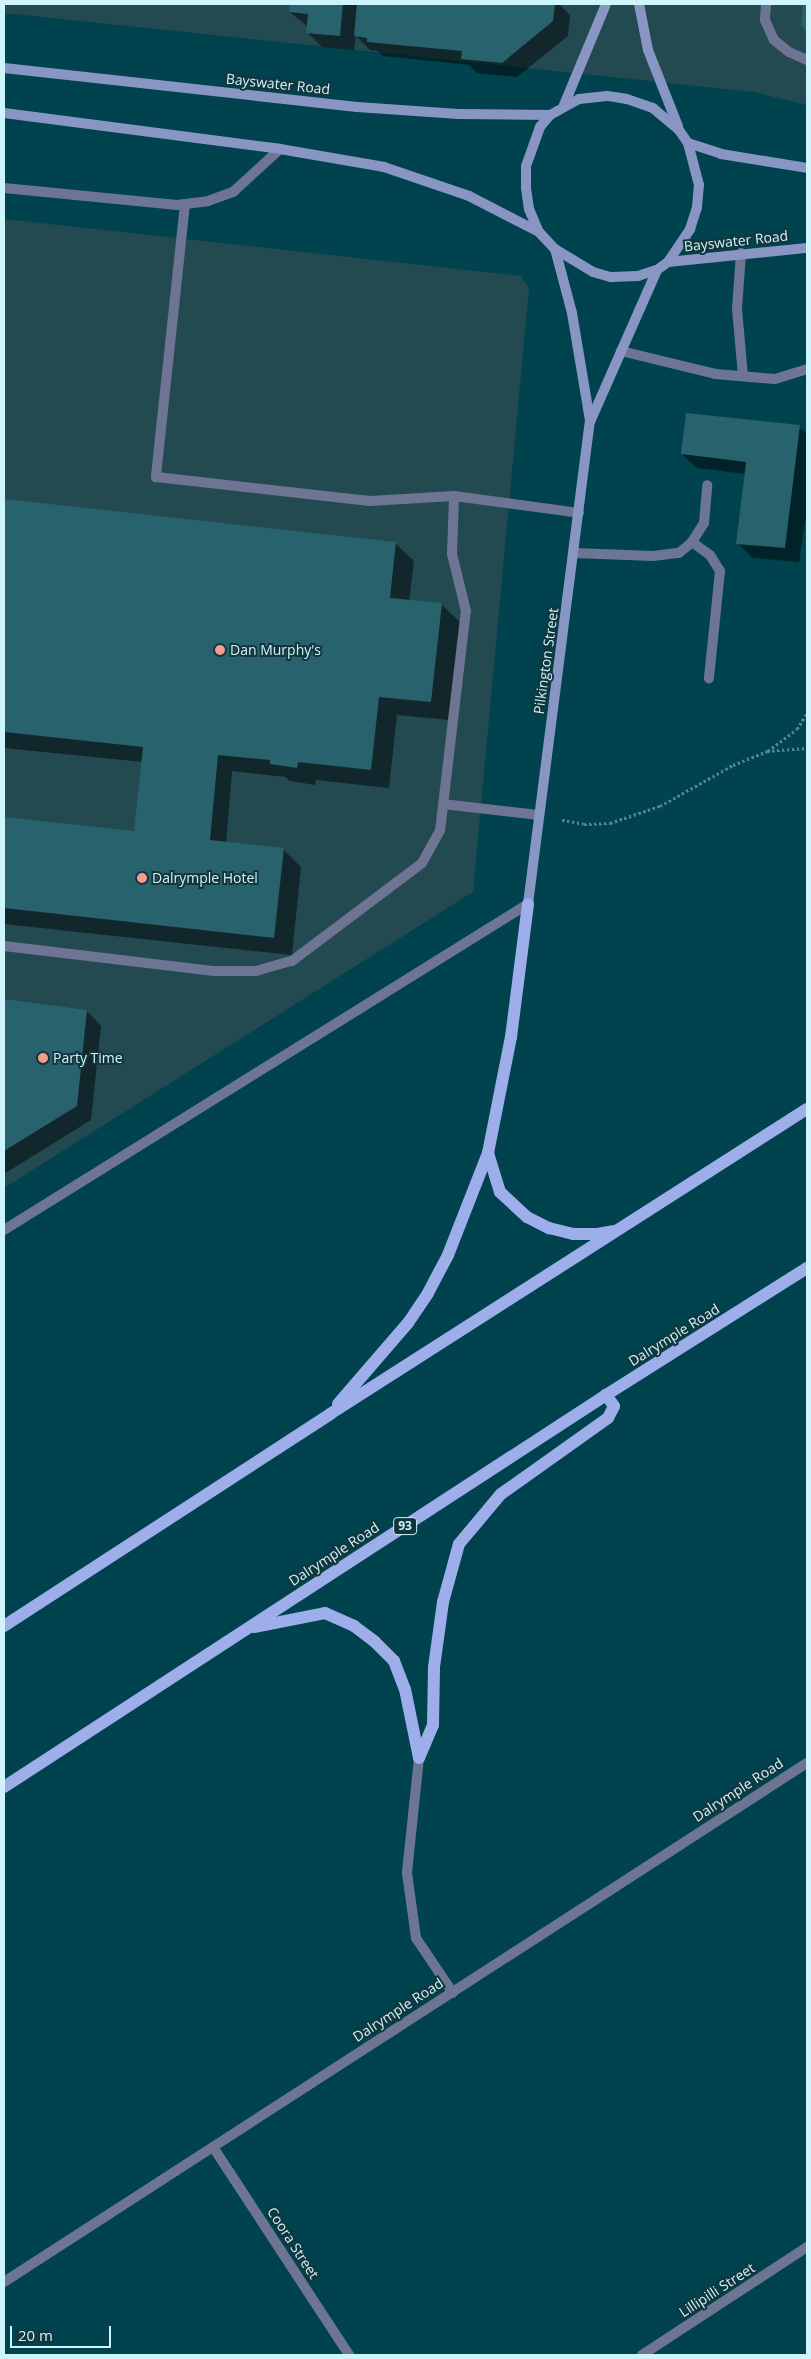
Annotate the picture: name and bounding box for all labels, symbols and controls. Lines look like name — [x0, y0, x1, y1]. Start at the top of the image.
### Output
street label: Bayswater Road — [225, 70, 331, 98]
street label: Bayswater Road — [683, 227, 789, 255]
street label: Pilkington Street — [530, 607, 562, 715]
place label: Dan Murphy's — [230, 642, 321, 658]
marker: Dan Murphy's — [214, 644, 226, 656]
place label: Dalrymple Hotel — [152, 870, 258, 886]
marker: Dalrymple Hotel — [136, 872, 148, 884]
place label: Party Time — [53, 1050, 123, 1066]
marker: Party Time — [37, 1052, 49, 1064]
street label: Dalrymple Road — [625, 1300, 723, 1370]
road number: 93 — [392, 1516, 418, 1535]
street label: Dalrymple Road — [286, 1519, 382, 1589]
street label: Dalrymple Road — [690, 1755, 786, 1825]
street label: Dalrymple Road — [350, 1975, 446, 2045]
street label: Coora Street — [264, 2204, 322, 2282]
street label: Lillipilli Street — [676, 2259, 758, 2321]
scale bar — [12, 2316, 114, 2348]
text: 20 m — [18, 2325, 53, 2345]

